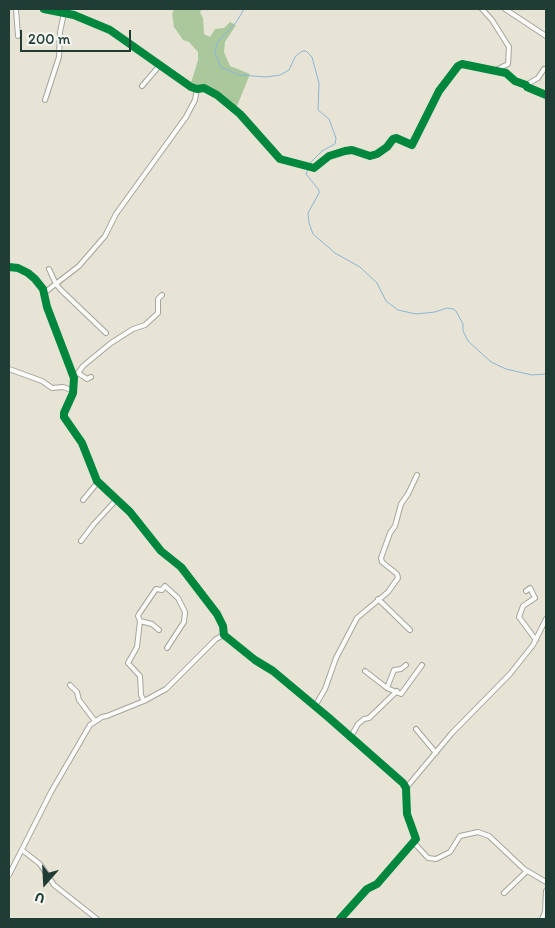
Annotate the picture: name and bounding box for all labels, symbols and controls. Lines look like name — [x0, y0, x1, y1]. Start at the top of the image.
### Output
scale bar — [22, 20, 134, 52]
text: 200 m — [28, 30, 70, 48]
north arrow — [20, 858, 70, 908]
text: U — [33, 888, 47, 907]

